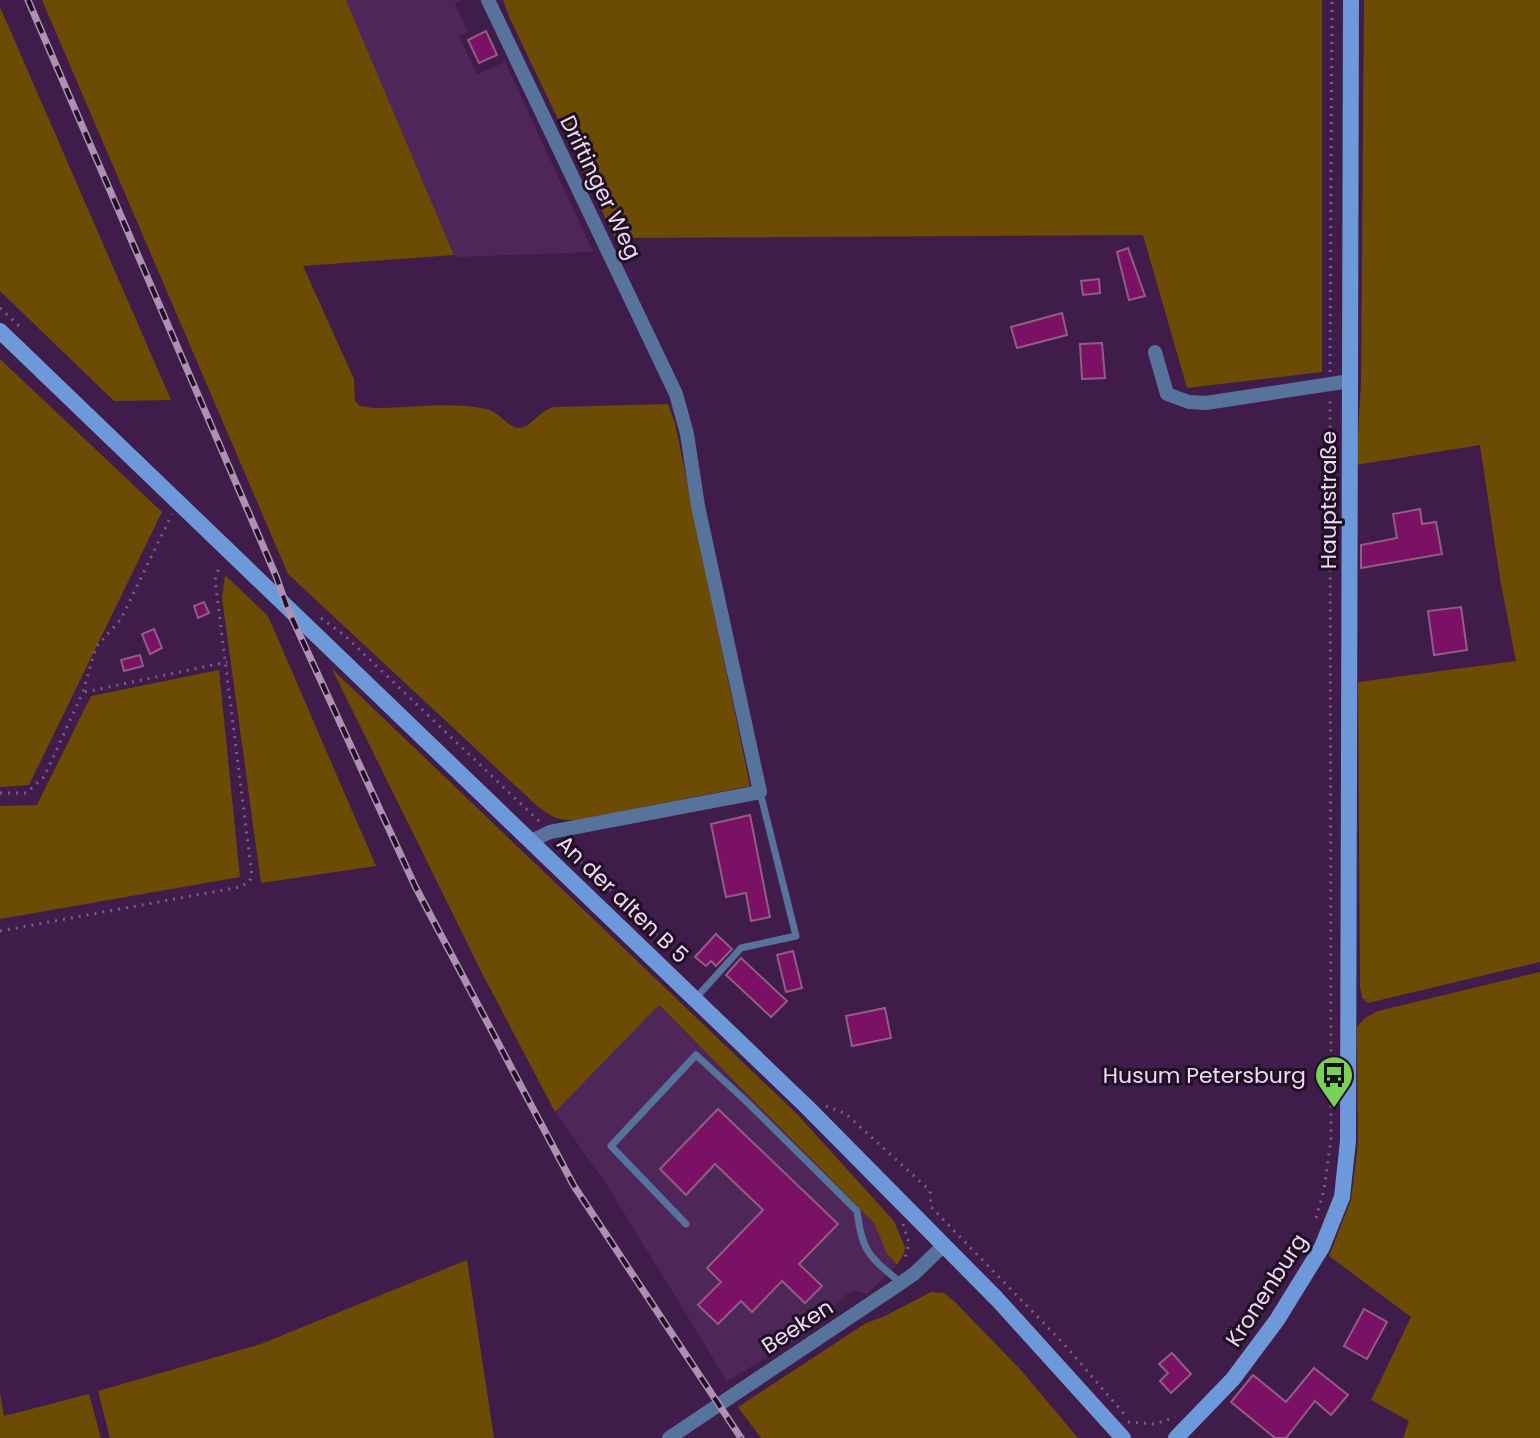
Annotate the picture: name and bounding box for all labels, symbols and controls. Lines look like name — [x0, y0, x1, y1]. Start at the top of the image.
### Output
street label: Driftinger Weg — [552, 110, 649, 264]
street label: Hauptstraße — [1313, 431, 1344, 569]
street label: An der alten B 5 — [550, 828, 695, 970]
bus stop icon: Husum Petersburg — [1313, 1054, 1355, 1109]
place label: Husum Petersburg — [1103, 1060, 1306, 1091]
street label: Kronenburg — [1218, 1228, 1315, 1353]
street label: Beeken — [755, 1292, 839, 1361]

